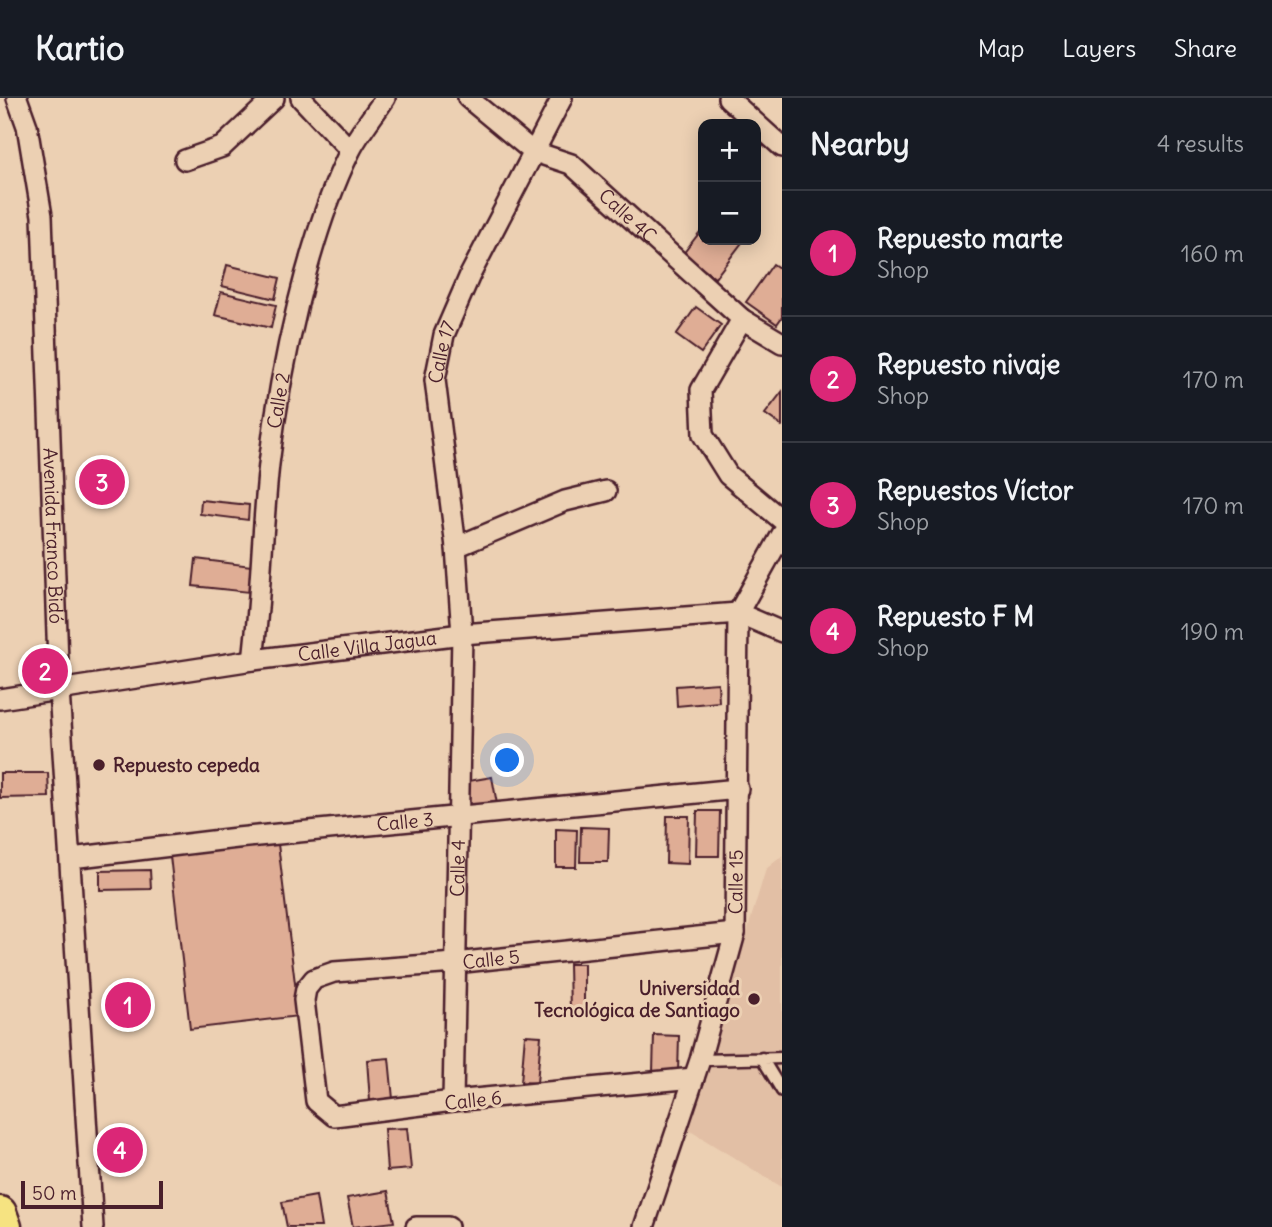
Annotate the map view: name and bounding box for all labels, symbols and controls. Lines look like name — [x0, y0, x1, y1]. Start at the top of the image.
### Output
text: Kartio — [35, 27, 125, 69]
text: Map — [978, 33, 1024, 63]
text: Layers — [1062, 33, 1136, 63]
text: Share — [1174, 33, 1237, 63]
map controls — [698, 119, 761, 245]
button: + — [698, 119, 761, 182]
text: Nearby — [810, 125, 910, 163]
text: 4 results — [1157, 129, 1244, 158]
button: − — [698, 182, 761, 245]
street label: Calle 4C — [594, 183, 662, 248]
text: Repuesto marte — [877, 222, 1063, 255]
text: 1 — [828, 239, 838, 268]
text: 160 m — [1181, 239, 1244, 268]
text: Shop — [877, 255, 929, 284]
street label: Calle 17 — [423, 317, 461, 386]
text: Repuesto nivaje — [877, 348, 1060, 381]
text: 2 — [827, 365, 839, 394]
text: 170 m — [1183, 365, 1244, 394]
street label: Calle 2 — [262, 370, 295, 430]
text: Shop — [877, 381, 929, 410]
street label: Avenida Franco Bidó — [38, 447, 69, 624]
pin: 3 — [79, 456, 125, 508]
text: Repuestos Víctor — [877, 474, 1073, 507]
text: 3 — [826, 491, 840, 520]
text: 170 m — [1183, 491, 1244, 520]
text: Shop — [877, 507, 929, 536]
text: Repuesto F M — [877, 600, 1034, 633]
text: 4 — [826, 617, 840, 646]
text: 190 m — [1181, 617, 1244, 646]
street label: Calle Villa Jagua — [296, 625, 438, 666]
text: Shop — [877, 633, 929, 662]
pin: 2 — [22, 645, 68, 697]
your location — [490, 743, 524, 777]
place label: Repuesto cepeda — [113, 753, 260, 777]
marker: Repuesto cepeda — [91, 757, 107, 773]
street label: Calle 3 — [375, 807, 435, 836]
street label: Calle 4 — [445, 839, 470, 897]
street label: Calle 15 — [723, 849, 748, 914]
street label: Calle 5 — [461, 944, 521, 974]
place label: Universidad Tecnológica de Santiago — [534, 976, 740, 1022]
pin: 1 — [105, 979, 151, 1031]
marker: Universidad Tecnológica de Santiago — [746, 991, 762, 1007]
street label: Calle 6 — [443, 1085, 503, 1115]
pin: 4 — [97, 1124, 143, 1176]
scale bar — [21, 1178, 163, 1210]
text: 50 m — [32, 1181, 77, 1205]

